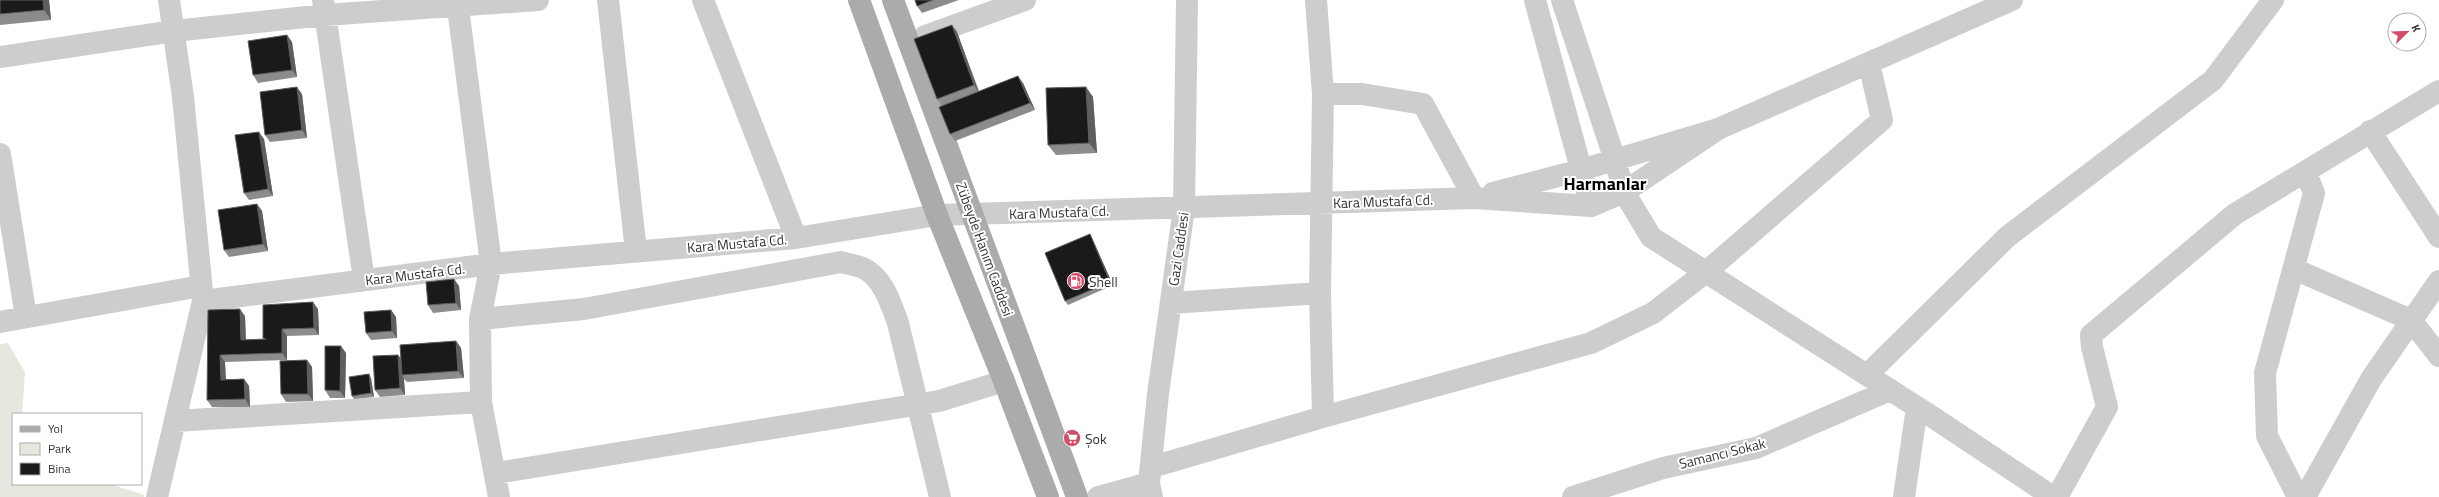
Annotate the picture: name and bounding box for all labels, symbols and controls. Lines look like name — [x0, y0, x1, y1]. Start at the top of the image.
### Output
north arrow — [2387, 12, 2427, 52]
text: K — [2408, 22, 2425, 35]
district label: Harmanlar — [1563, 170, 1647, 197]
street label: Zübeyde Hanım Caddesi — [951, 179, 1019, 319]
street label: Kara Mustafa Cd. — [1333, 189, 1433, 213]
street label: Kara Mustafa Cd. — [1009, 200, 1109, 224]
street label: Gazi Caddesi — [1162, 211, 1194, 287]
street label: Kara Mustafa Cd. — [686, 228, 788, 258]
street label: Kara Mustafa Cd. — [364, 257, 466, 291]
fuel station icon: Shell — [1066, 271, 1086, 291]
place label: Shell — [1089, 271, 1118, 292]
legend — [12, 413, 142, 485]
text: Yol — [48, 419, 63, 438]
supermarket icon: Şok — [1062, 428, 1082, 448]
place label: Şok — [1085, 428, 1107, 449]
street label: Samancı Sokak — [1677, 432, 1768, 474]
text: Park — [48, 439, 71, 458]
text: Bina — [48, 459, 70, 478]

